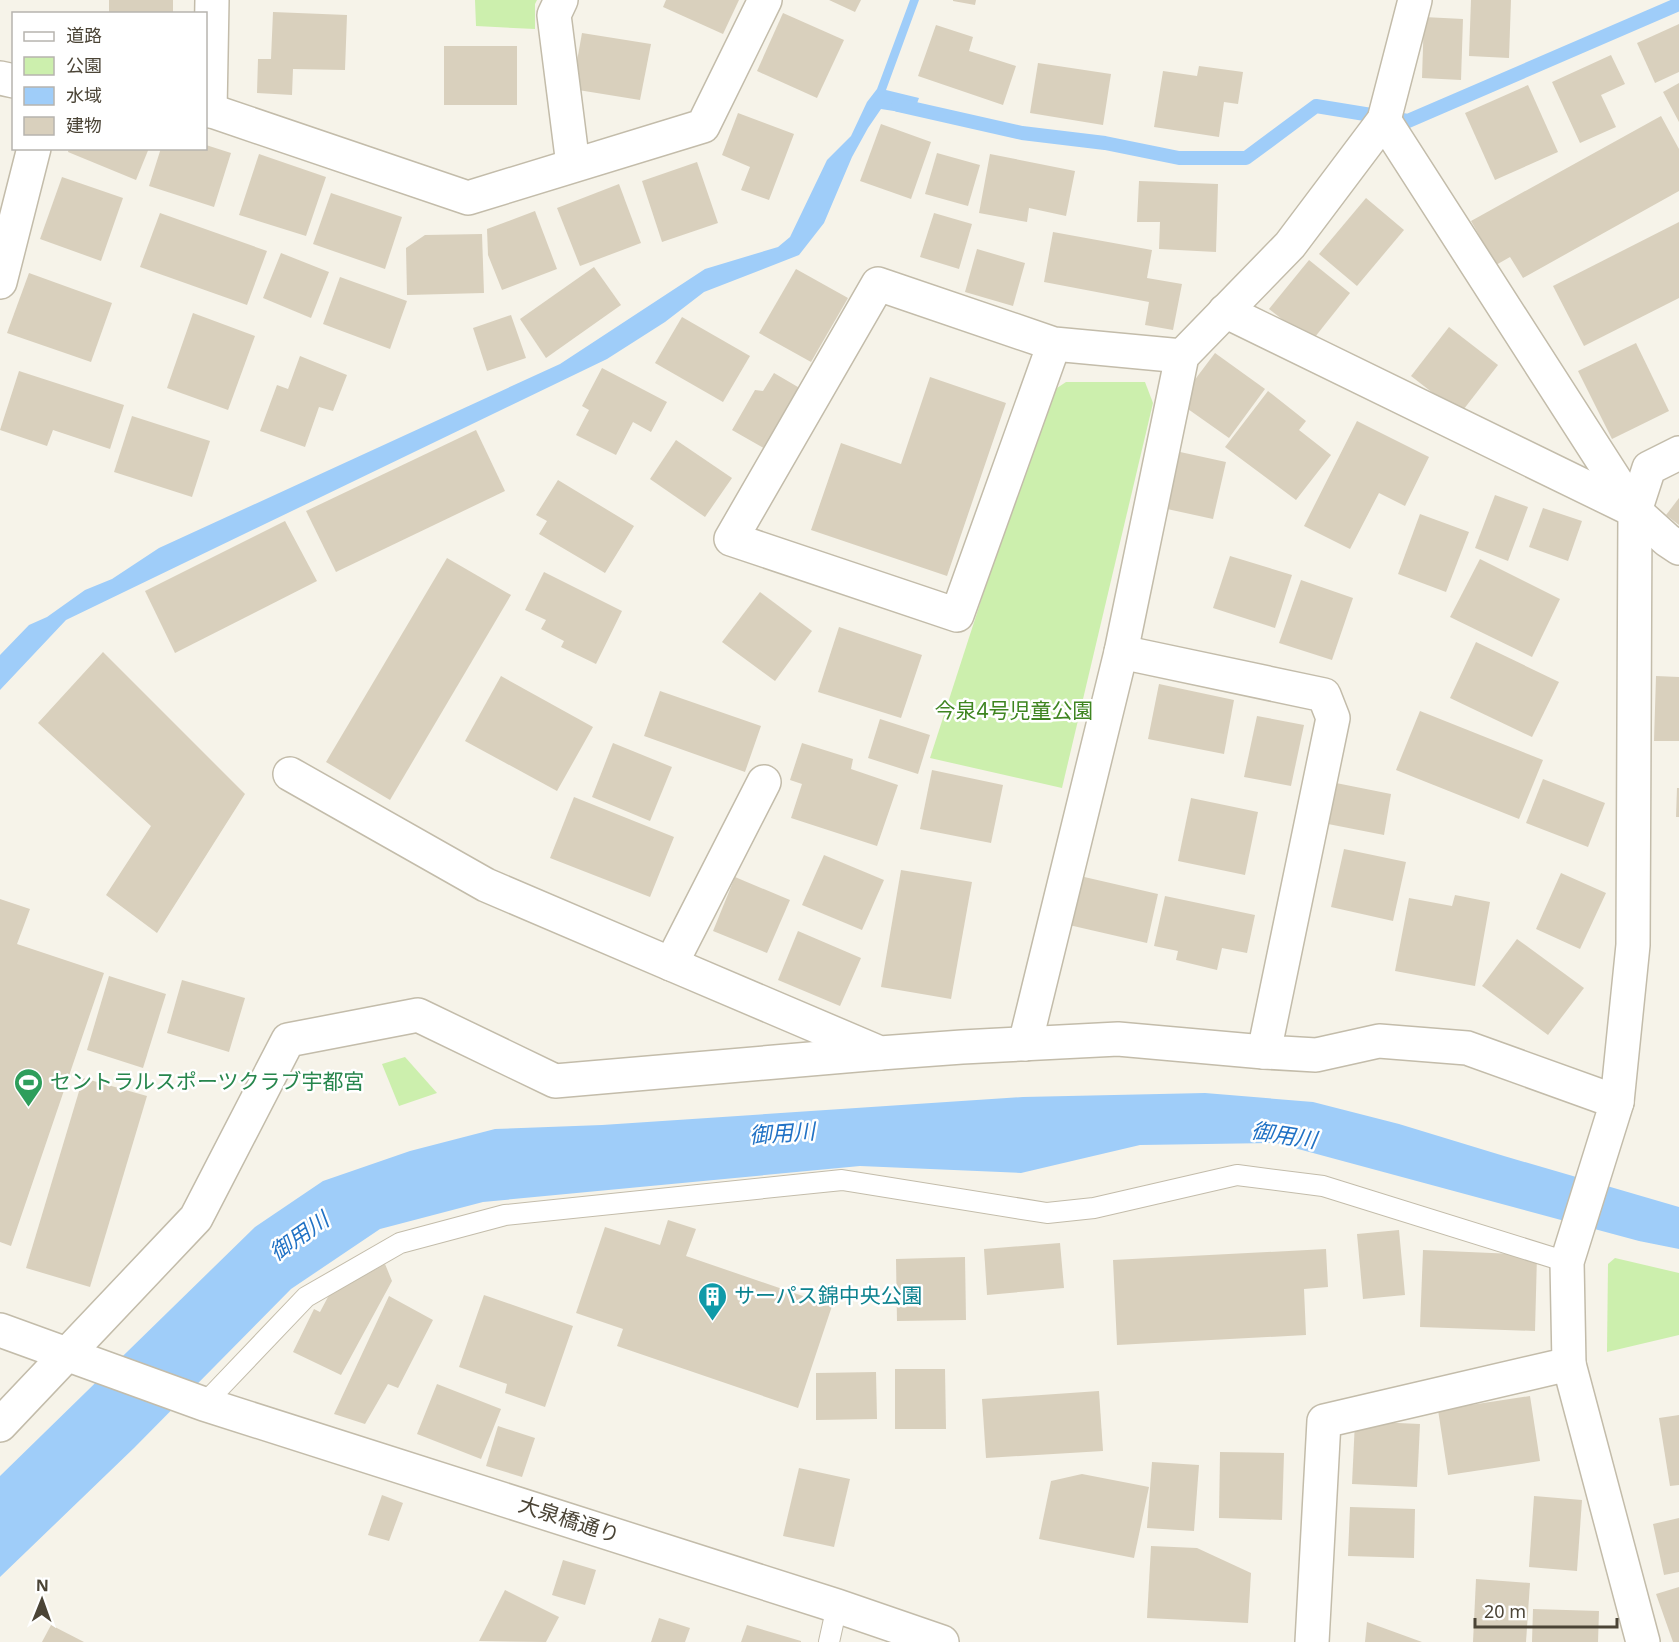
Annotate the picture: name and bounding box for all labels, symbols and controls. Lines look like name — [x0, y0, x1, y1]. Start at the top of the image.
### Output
legend — [12, 12, 207, 150]
text: 道路 — [66, 23, 102, 47]
text: 公園 — [66, 53, 102, 77]
text: 水域 — [66, 83, 102, 107]
text: 建物 — [66, 113, 102, 137]
park label: 今泉4号児童公園 — [934, 696, 1094, 724]
sports icon: セントラルスポーツクラブ宇都宮 — [13, 1066, 45, 1108]
place label: セントラルスポーツクラブ宇都宮 — [50, 1067, 365, 1095]
water label: 御用川 — [1249, 1114, 1321, 1154]
water label: 御用川 — [748, 1115, 818, 1149]
water label: 御用川 — [263, 1203, 336, 1266]
building icon: サーパス錦中央公園 — [697, 1280, 729, 1322]
place label: サーパス錦中央公園 — [734, 1281, 923, 1309]
street label: 大泉橋通り — [515, 1490, 624, 1549]
north arrow — [12, 1570, 72, 1630]
text: N — [36, 1574, 49, 1596]
scale bar — [1475, 1591, 1618, 1629]
text: 20 m — [1484, 1599, 1526, 1623]

